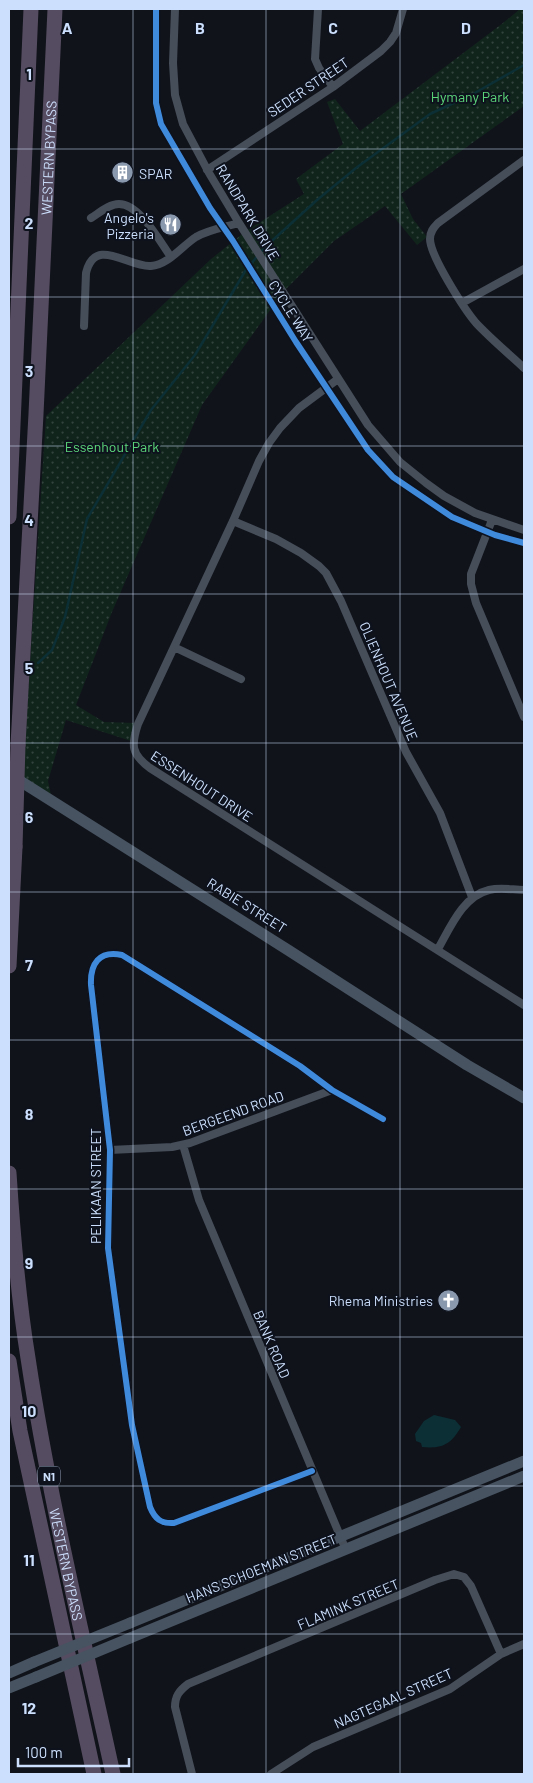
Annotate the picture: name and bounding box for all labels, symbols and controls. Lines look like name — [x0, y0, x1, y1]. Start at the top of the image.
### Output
text: A — [62, 18, 73, 37]
text: B — [195, 18, 205, 37]
text: C — [328, 18, 338, 37]
text: D — [461, 18, 471, 37]
street label: SEDER STREET — [264, 54, 352, 120]
text: 1 — [26, 64, 32, 83]
park label: Hymany Park — [431, 88, 509, 105]
street label: WESTERN BYPASS — [37, 100, 59, 215]
building icon: SPAR — [111, 161, 135, 185]
street label: RANDPARK DRIVE — [213, 161, 283, 263]
place label: SPAR — [139, 165, 172, 182]
place label: Angelo's Pizzeria — [104, 209, 154, 242]
text: 2 — [25, 213, 34, 232]
restaurant icon: Angelo's Pizzeria — [158, 213, 182, 237]
street label: CYCLE WAY — [265, 277, 317, 345]
text: 3 — [25, 361, 33, 380]
park label: Essenhout Park — [65, 438, 159, 455]
text: 4 — [24, 510, 34, 529]
street label: OLIENHOUT AVENUE — [356, 619, 422, 743]
text: 5 — [25, 658, 34, 677]
street label: ESSENHOUT DRIVE — [148, 747, 256, 825]
text: 6 — [25, 807, 34, 826]
street label: RABIE STREET — [204, 874, 290, 936]
text: 7 — [25, 955, 33, 974]
street label: BERGEEND ROAD — [180, 1087, 286, 1139]
text: 8 — [25, 1104, 34, 1123]
street label: PELIKAAN STREET — [87, 1128, 104, 1244]
text: 9 — [25, 1253, 33, 1272]
church icon: Rhema Ministries — [437, 1288, 461, 1312]
place label: Rhema Ministries — [329, 1292, 433, 1309]
street label: BANK ROAD — [250, 1307, 294, 1381]
text: 10 — [22, 1401, 36, 1420]
road number: N1 — [38, 1466, 60, 1485]
street label: WESTERN BYPASS — [47, 1507, 87, 1622]
street label: HANS SCHOEMAN STREET — [183, 1530, 339, 1606]
text: 11 — [23, 1550, 35, 1569]
street label: FLAMINK STREET — [295, 1575, 401, 1633]
street label: NAGTEGAAL STREET — [331, 1664, 455, 1732]
text: 12 — [22, 1698, 36, 1717]
scale bar — [18, 1736, 129, 1768]
text: 100 m — [25, 1743, 63, 1761]

